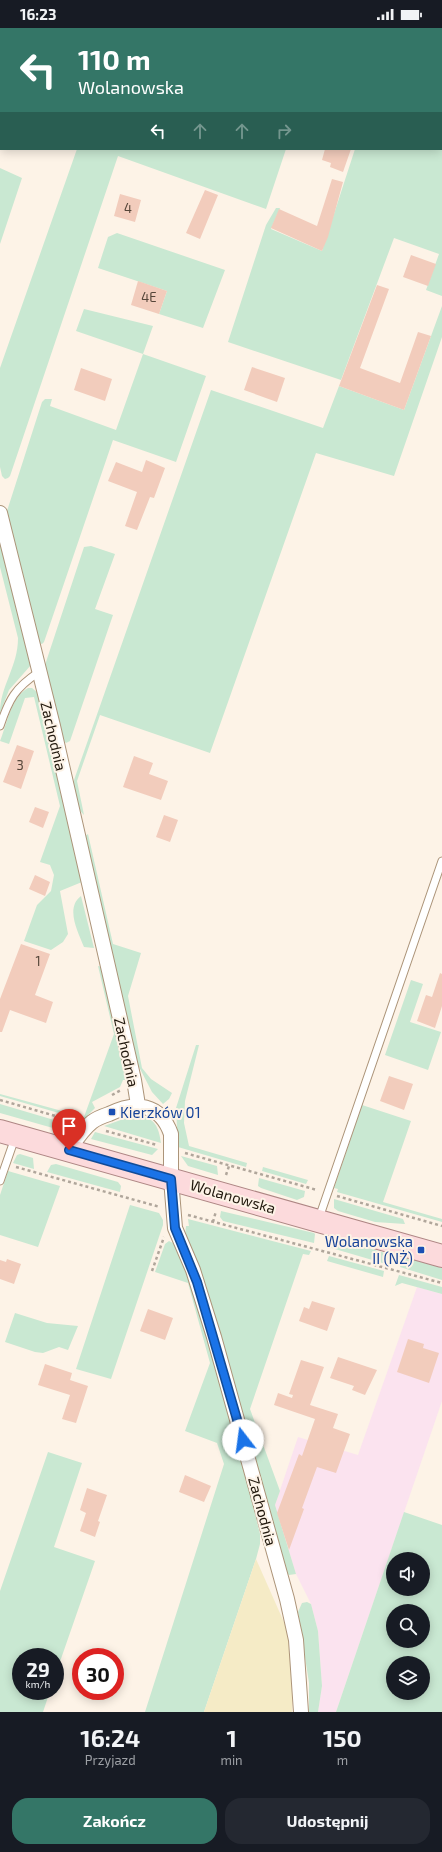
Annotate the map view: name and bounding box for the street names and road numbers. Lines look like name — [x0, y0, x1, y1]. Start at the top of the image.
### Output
street label: Zachodnia — [37, 700, 71, 772]
street label: Zachodnia — [111, 1016, 143, 1088]
street label: Wolanowska — [188, 1175, 278, 1217]
street label: Zachodnia — [245, 1475, 281, 1547]

